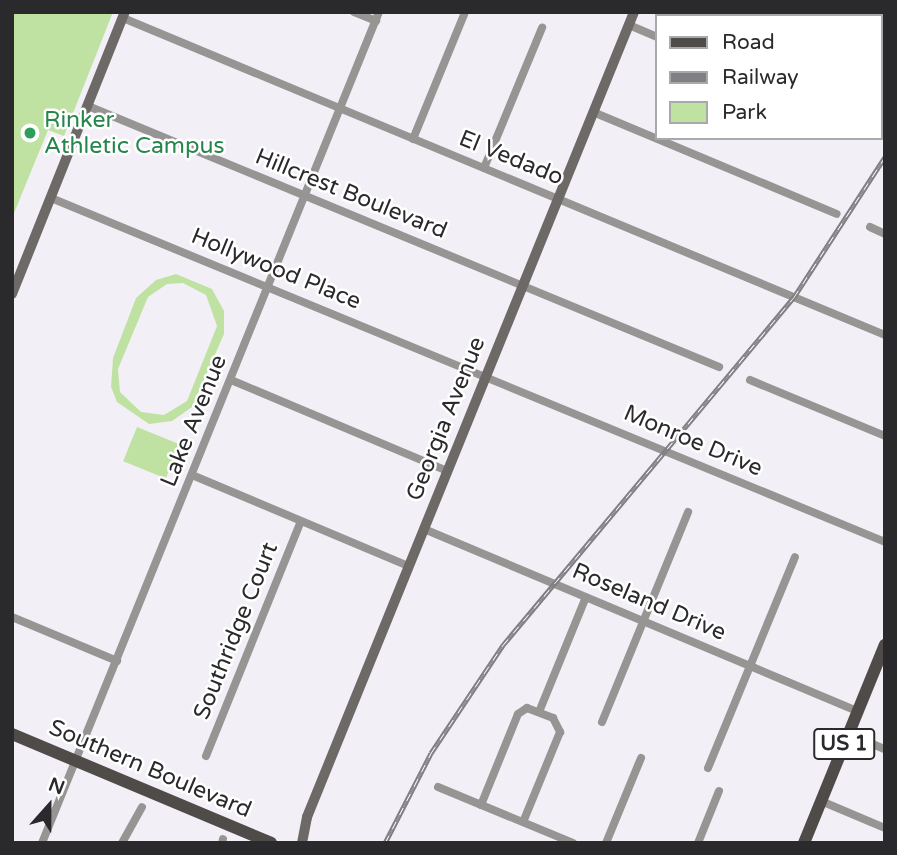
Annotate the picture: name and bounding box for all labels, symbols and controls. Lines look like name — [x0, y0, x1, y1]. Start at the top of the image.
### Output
legend — [656, 14, 883, 140]
text: Road — [722, 30, 775, 55]
text: Railway — [722, 65, 799, 90]
text: Park — [722, 100, 767, 125]
place label: Rinker Athletic Campus — [44, 106, 225, 160]
marker: Rinker Athletic Campus — [22, 125, 38, 141]
street label: El Vedado — [455, 125, 567, 191]
street label: Hillcrest Boulevard — [251, 143, 451, 245]
street label: Hollywood Place — [187, 222, 365, 316]
street label: Georgia Avenue — [401, 333, 491, 505]
street label: Lake Avenue — [155, 351, 233, 491]
street label: Monroe Drive — [619, 399, 767, 483]
street label: Southridge Court — [188, 538, 284, 724]
street label: Roseland Drive — [568, 557, 730, 647]
street label: Southern Boulevard — [45, 714, 255, 824]
road number: US 1 — [812, 726, 876, 762]
north arrow — [14, 771, 84, 841]
text: N — [45, 773, 68, 799]

